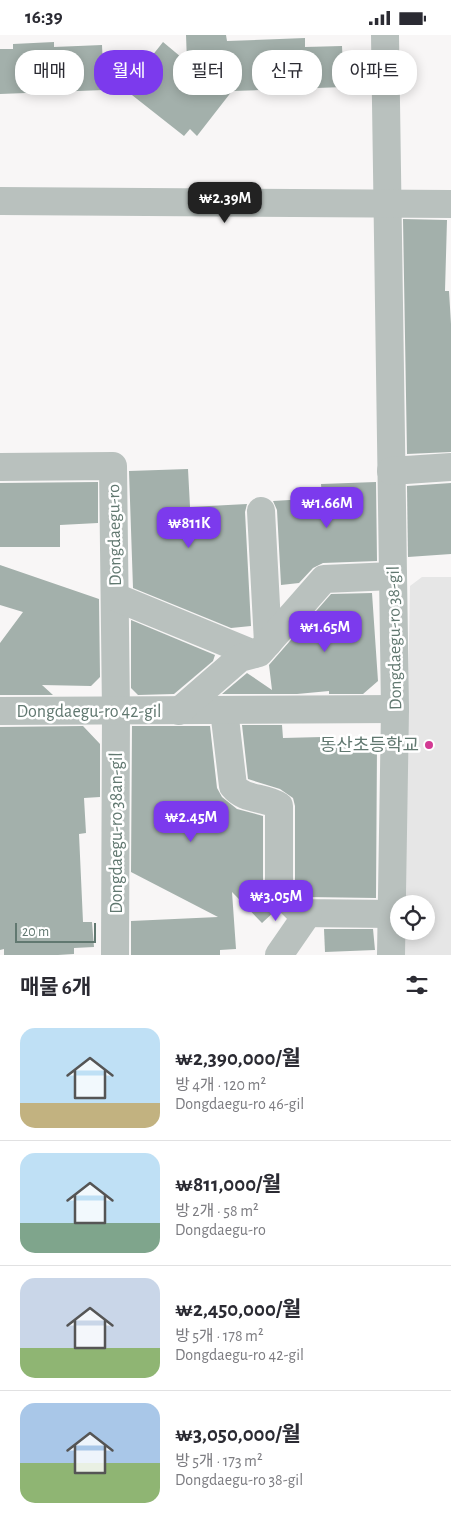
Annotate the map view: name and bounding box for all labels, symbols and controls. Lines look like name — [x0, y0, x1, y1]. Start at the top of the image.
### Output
text: 16:39 — [25, 8, 63, 27]
chip: 매매 — [15, 50, 84, 95]
chip: 월세 — [94, 50, 163, 95]
chip: 필터 — [173, 50, 242, 95]
chip: 신규 — [252, 50, 322, 95]
chip: 아파트 — [332, 50, 417, 95]
pin: ₩2.39M — [184, 181, 266, 224]
text: ₩2.39M — [199, 190, 251, 206]
street label: Dongdaegu-ro — [105, 484, 125, 586]
pin: ₩1.66M — [286, 487, 368, 529]
text: ₩1.66M — [301, 495, 353, 511]
pin: ₩811K — [154, 507, 224, 549]
text: ₩811K — [168, 515, 210, 531]
street label: Dongdaegu-ro 38-gil — [385, 566, 405, 710]
pin: ₩1.65M — [284, 611, 366, 653]
text: ₩1.65M — [300, 619, 350, 635]
street label: Dongdaegu-ro 42-gil — [16, 703, 162, 721]
place label: 동산초등학교 — [320, 736, 419, 755]
marker: 동산초등학교 — [423, 739, 435, 751]
street label: Dongdaegu-ro 38an-gil — [108, 752, 126, 914]
pin: ₩2.45M — [150, 801, 232, 843]
text: ₩2.45M — [165, 809, 217, 825]
pin: ₩3.05M — [235, 879, 317, 922]
text: ₩3.05M — [250, 888, 302, 904]
map controls — [390, 895, 435, 940]
button: locate — [390, 895, 435, 940]
scale bar — [15, 920, 96, 943]
text: 20 m — [22, 925, 49, 939]
icon: filters — [403, 971, 431, 999]
text: 매물 6개 — [20, 977, 91, 998]
icon: home — [60, 1048, 120, 1108]
text: ₩2,390,000/월 — [175, 1048, 301, 1069]
text: 방 4개 · 120 m² — [175, 1077, 266, 1093]
text: Dongdaegu-ro 46-gil — [175, 1096, 304, 1112]
icon: home — [60, 1173, 120, 1233]
text: ₩811,000/월 — [175, 1174, 281, 1195]
text: 방 2개 · 58 m² — [175, 1203, 259, 1219]
text: Dongdaegu-ro — [175, 1222, 266, 1238]
icon: home — [60, 1298, 120, 1358]
text: ₩2,450,000/월 — [175, 1299, 301, 1320]
text: 방 5개 · 178 m² — [175, 1328, 264, 1344]
text: Dongdaegu-ro 42-gil — [175, 1347, 304, 1363]
icon: home — [60, 1423, 120, 1483]
text: ₩3,050,000/월 — [175, 1424, 301, 1445]
text: 방 5개 · 173 m² — [175, 1453, 263, 1469]
text: Dongdaegu-ro 38-gil — [175, 1472, 303, 1488]

